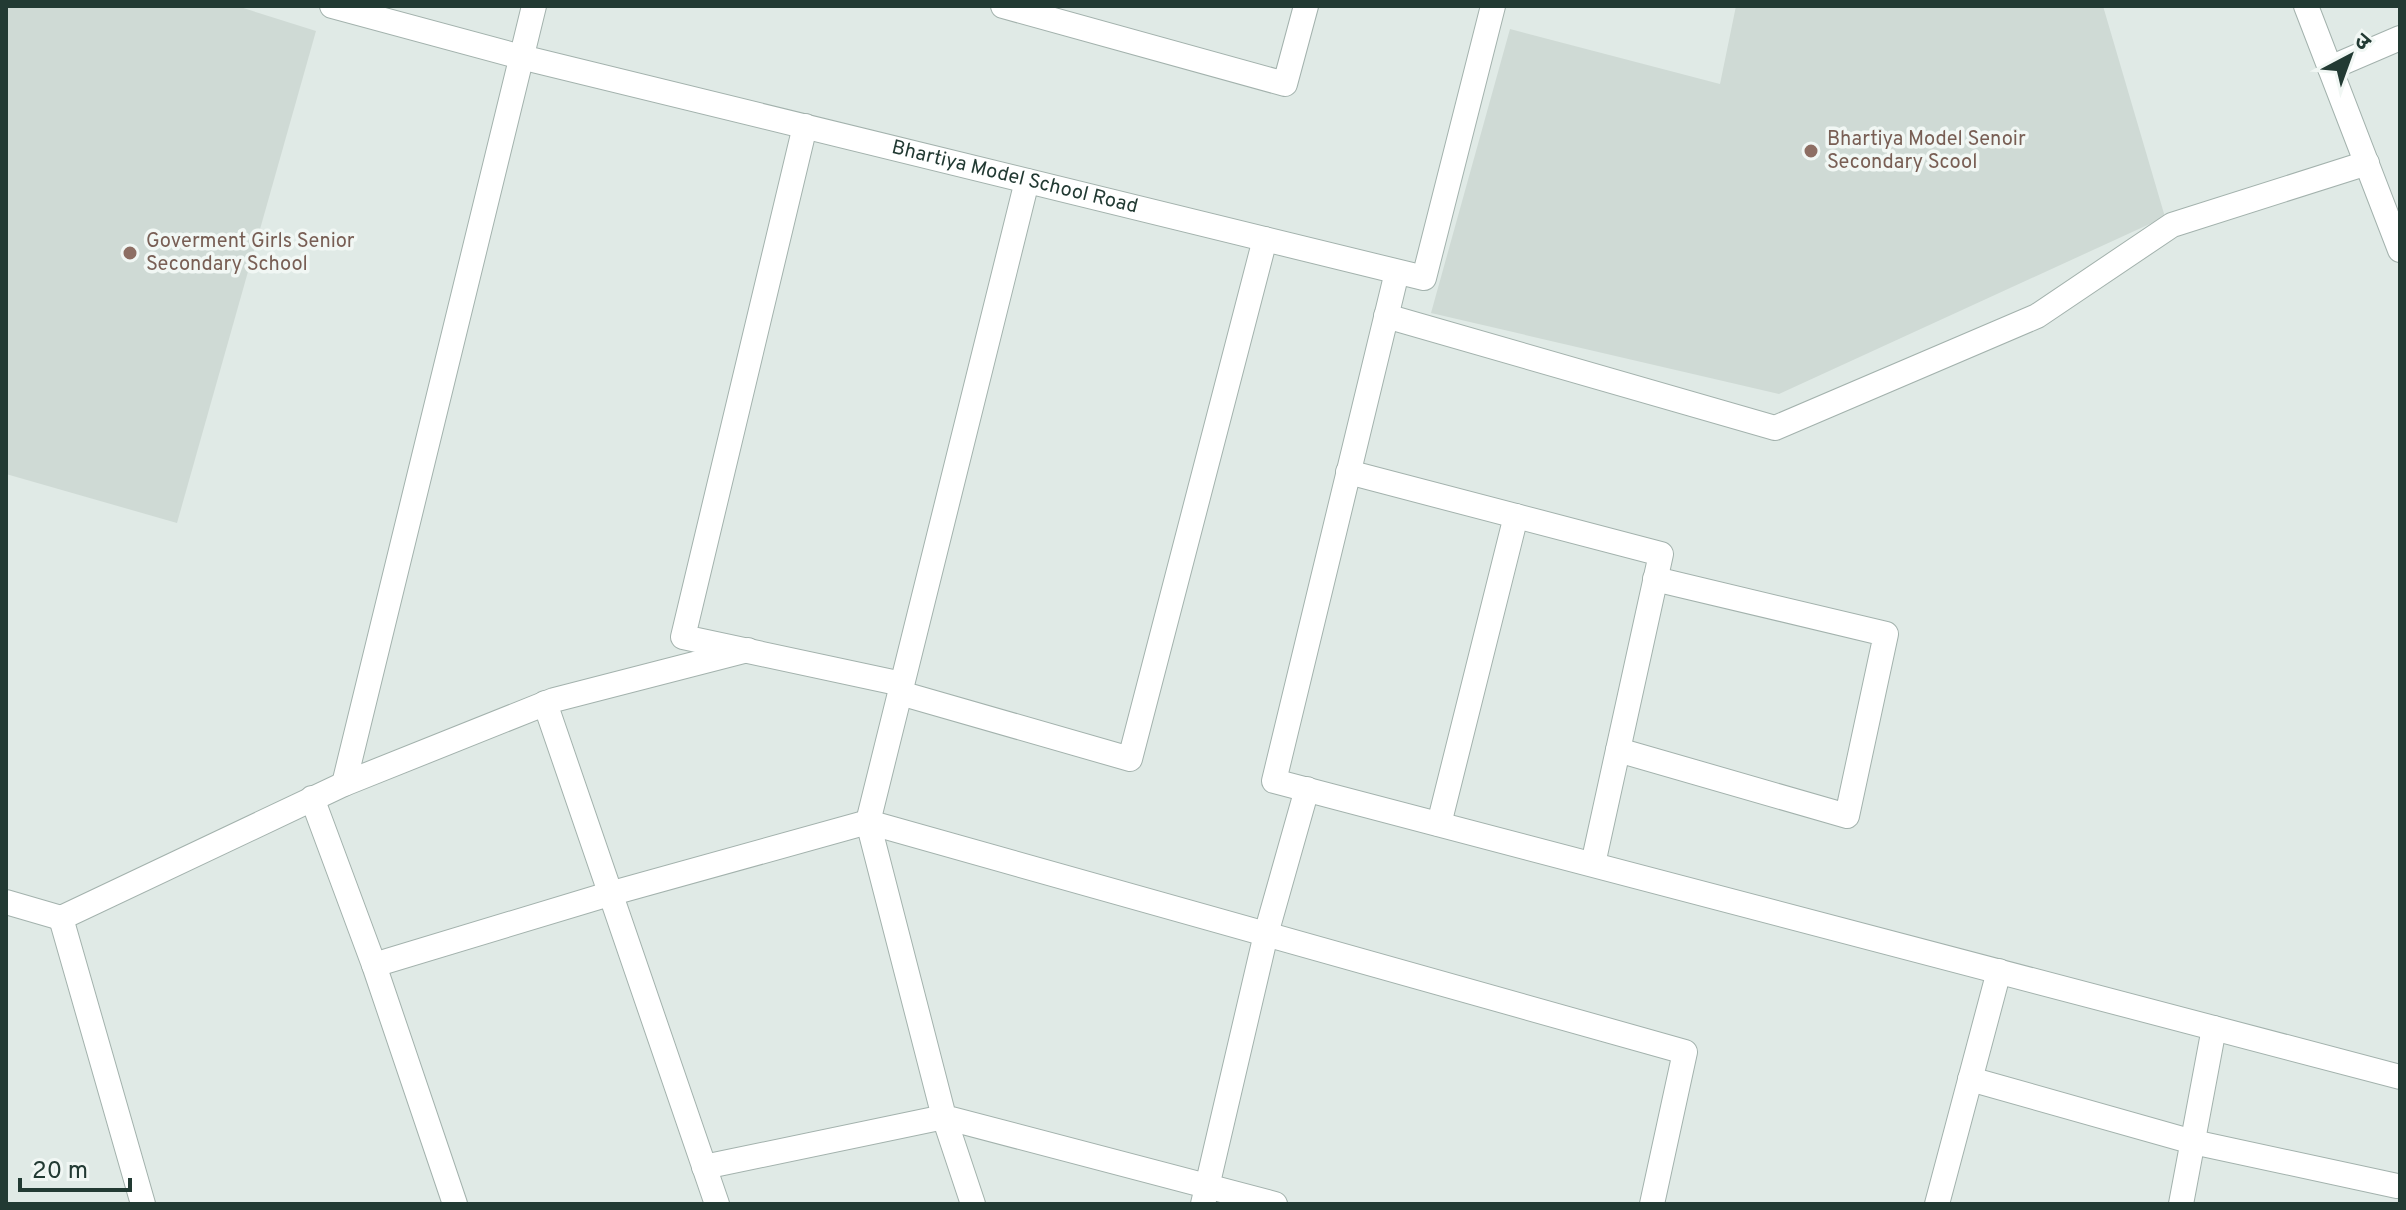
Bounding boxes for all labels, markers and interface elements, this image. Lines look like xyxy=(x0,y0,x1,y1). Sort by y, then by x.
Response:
north arrow xyxy=(2310,16,2390,96)
text: उ xyxy=(2348,28,2376,58)
place label: Bhartiya Model Senoir Secondary Scool xyxy=(1827,127,2026,176)
street label: Bhartiya Model School Road xyxy=(889,135,1141,220)
marker: Bhartiya Model Senoir Secondary Scool xyxy=(1802,142,1820,160)
place label: Goverment Girls Senior Secondary School xyxy=(146,229,355,278)
marker: Goverment Girls Senior Secondary School xyxy=(121,244,139,262)
scale bar xyxy=(20,1142,130,1192)
text: 20 m xyxy=(32,1157,88,1187)

